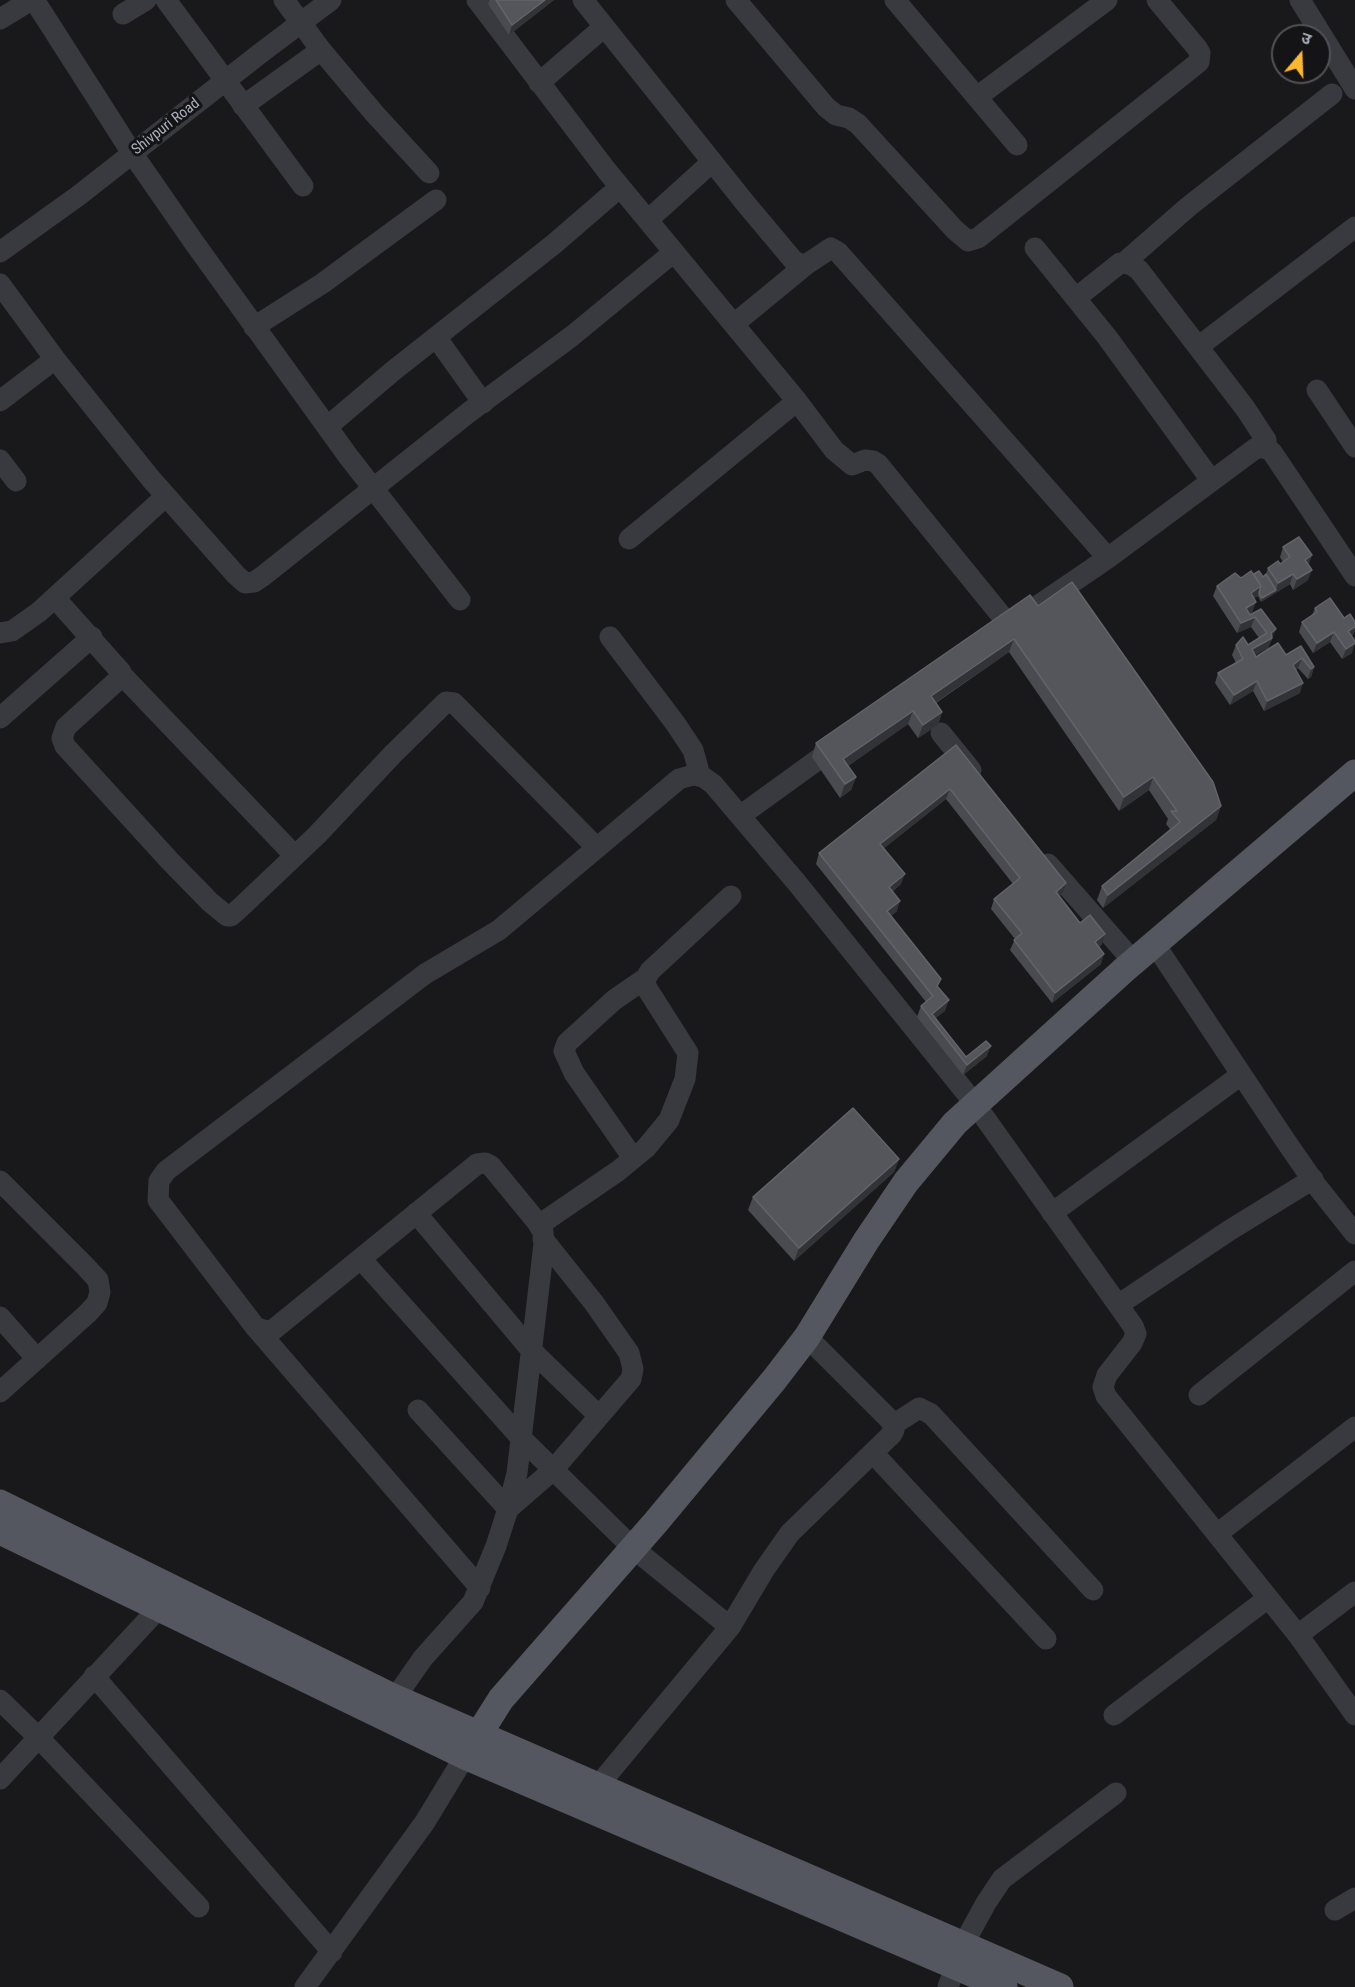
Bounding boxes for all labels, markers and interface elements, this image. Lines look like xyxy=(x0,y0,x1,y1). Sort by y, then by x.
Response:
north arrow xyxy=(1271,24,1331,84)
text: उ xyxy=(1299,28,1314,49)
street label: Shivpuri Road xyxy=(129,95,203,159)

